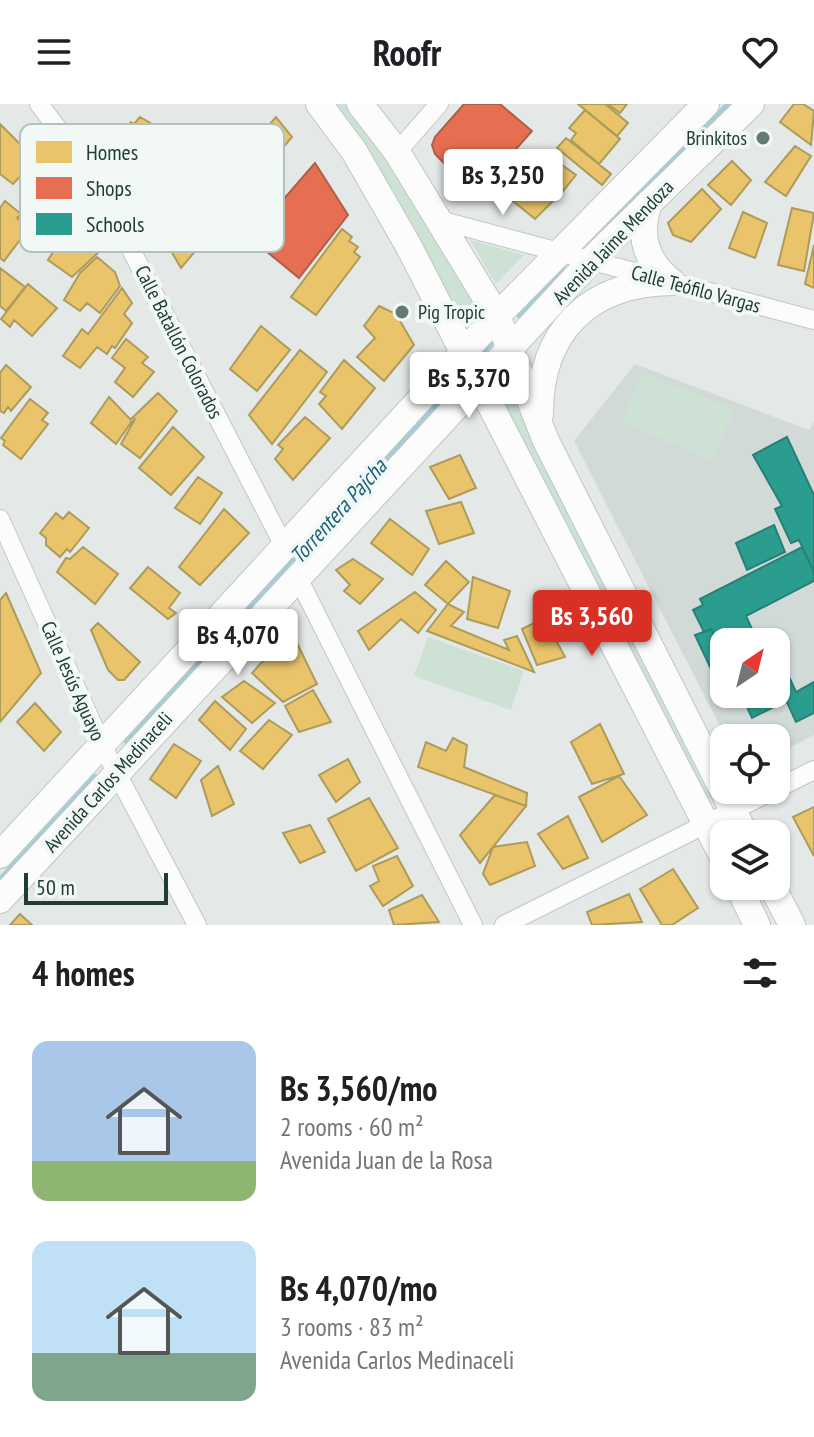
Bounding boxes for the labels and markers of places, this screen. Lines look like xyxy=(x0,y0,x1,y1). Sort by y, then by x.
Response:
place label: Brinkitos xyxy=(686,125,747,151)
marker: Brinkitos xyxy=(754,129,772,147)
pin: Bs 3,250 xyxy=(420,149,586,217)
place label: Pig Tropic xyxy=(418,299,485,325)
marker: Pig Tropic xyxy=(393,303,411,321)
pin: Bs 5,370 xyxy=(386,352,552,420)
pin: Bs 3,560 xyxy=(509,590,675,658)
pin: Bs 4,070 xyxy=(155,609,321,677)

